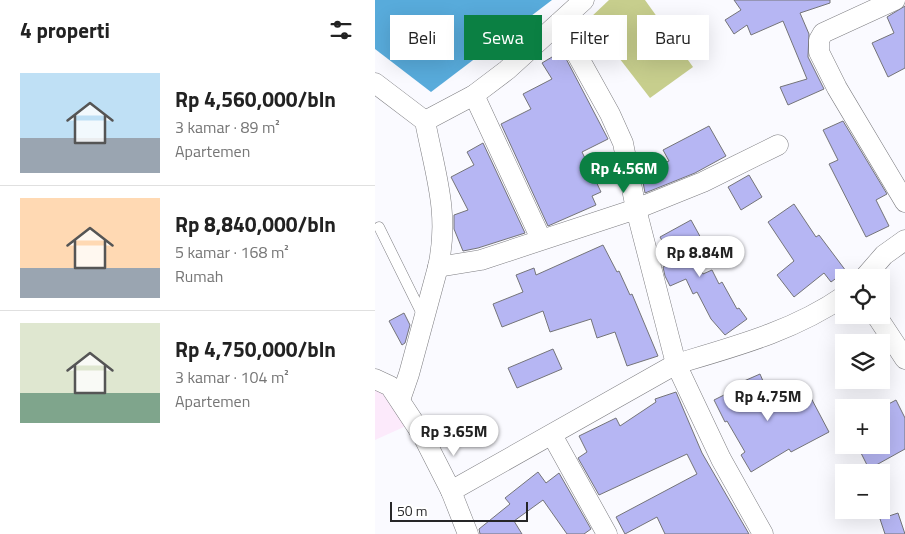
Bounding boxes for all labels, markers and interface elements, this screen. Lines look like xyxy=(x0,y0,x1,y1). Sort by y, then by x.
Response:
text: 4 properti xyxy=(20,14,110,46)
chip: Beli xyxy=(390,15,454,60)
chip: Sewa xyxy=(464,15,542,60)
chip: Filter xyxy=(552,15,627,60)
chip: Baru xyxy=(637,15,709,60)
icon: filters xyxy=(327,16,355,44)
text: Rp 4,560,000/bln xyxy=(175,83,336,115)
icon: home xyxy=(60,93,120,153)
text: 3 kamar · 89 m² xyxy=(175,115,280,139)
text: Apartemen xyxy=(175,139,250,163)
pin: Rp 4.56M xyxy=(572,152,676,194)
text: Rp 4.56M xyxy=(591,156,657,180)
text: Rp 8,840,000/bln xyxy=(175,208,336,240)
icon: home xyxy=(60,218,120,278)
pin: Rp 8.84M xyxy=(648,236,752,278)
text: 5 kamar · 168 m² xyxy=(175,240,289,264)
text: Rp 8.84M xyxy=(667,240,733,264)
text: Rumah xyxy=(175,264,223,288)
map controls xyxy=(835,269,890,519)
button: locate xyxy=(835,269,890,324)
text: Rp 4,750,000/bln xyxy=(175,333,336,365)
button: layers xyxy=(835,334,890,389)
icon: home xyxy=(60,343,120,403)
text: 3 kamar · 104 m² xyxy=(175,365,289,389)
pin: Rp 4.75M xyxy=(716,380,820,422)
text: Rp 4.75M xyxy=(735,384,801,408)
text: Apartemen xyxy=(175,389,250,413)
button: + xyxy=(835,399,890,454)
pin: Rp 3.65M xyxy=(402,414,506,457)
text: Rp 3.65M xyxy=(421,419,487,443)
button: − xyxy=(835,464,890,519)
scale bar xyxy=(390,499,527,522)
text: 50 m xyxy=(397,500,427,521)

